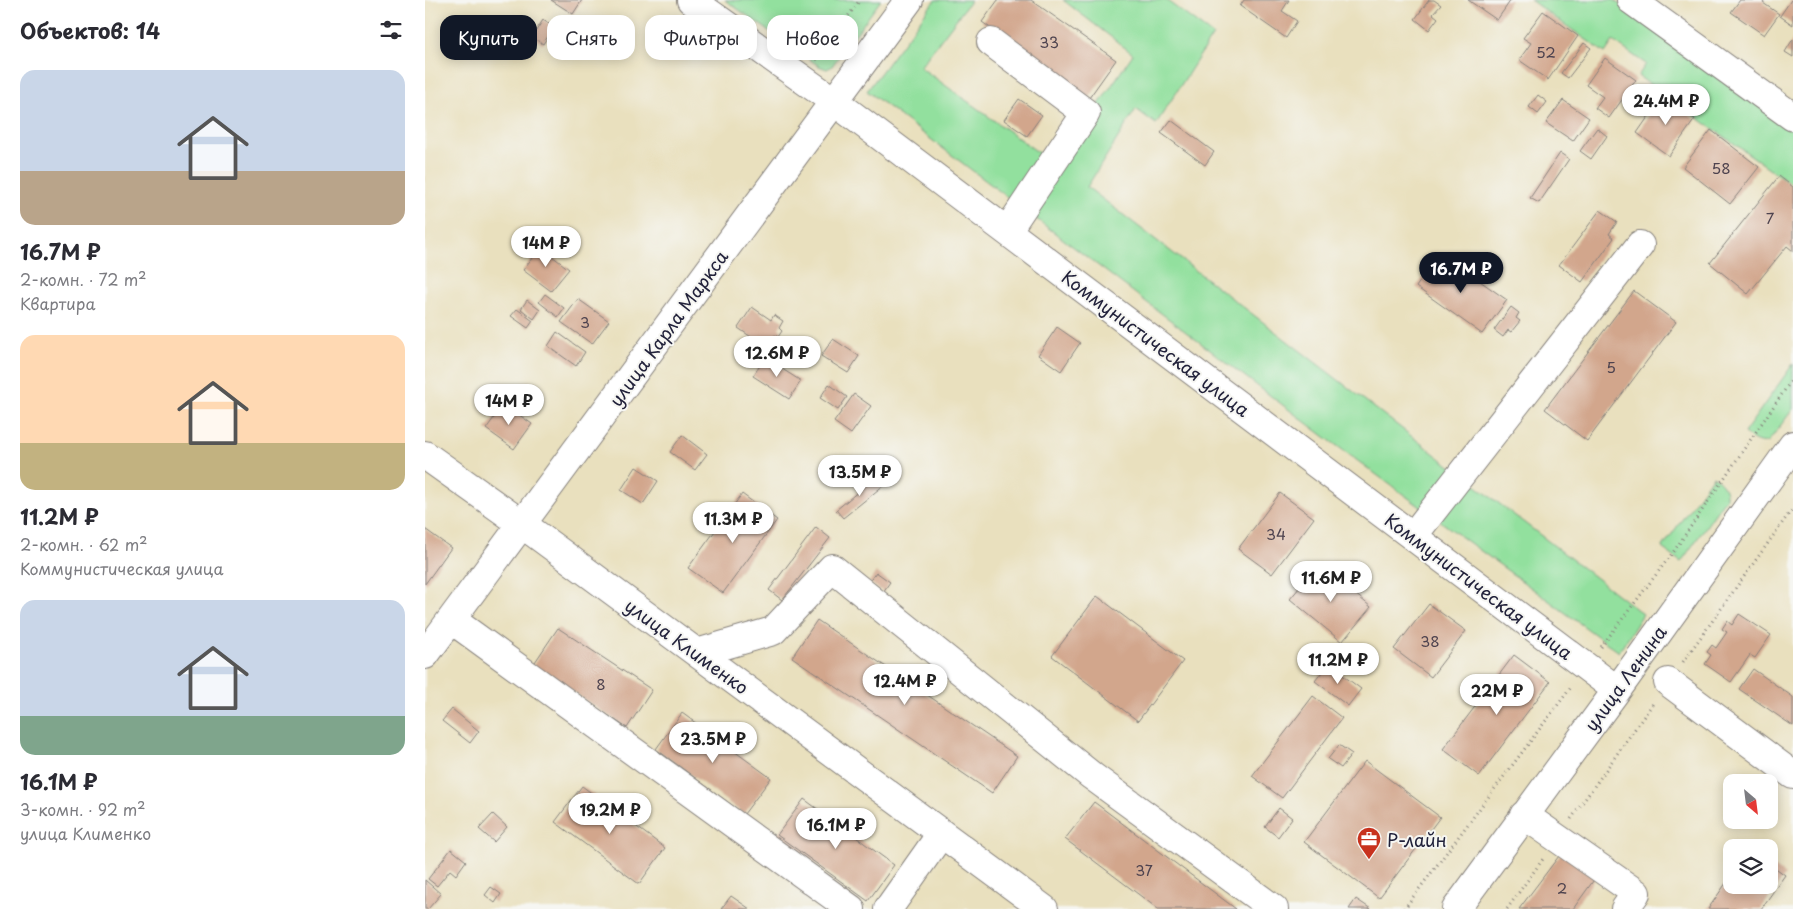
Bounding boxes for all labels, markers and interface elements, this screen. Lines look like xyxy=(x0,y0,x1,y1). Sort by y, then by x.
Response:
text: Объектов: 14 xyxy=(20,14,160,46)
chip: Купить xyxy=(440,15,537,60)
chip: Снять xyxy=(547,15,635,60)
chip: Фильтры xyxy=(645,15,757,60)
chip: Новое xyxy=(767,15,858,60)
icon: filters xyxy=(377,16,405,44)
house number: 33 xyxy=(1039,30,1059,53)
house number: 52 xyxy=(1536,40,1556,63)
pin: 24.4M ₽ xyxy=(1620,84,1712,126)
text: 24.4M ₽ xyxy=(1633,88,1699,112)
icon: home xyxy=(168,103,258,193)
house number: 58 xyxy=(1711,156,1731,179)
house number: 7 xyxy=(1766,206,1775,229)
pin: 14M ₽ xyxy=(511,226,581,268)
text: 14M ₽ xyxy=(522,230,570,254)
text: 16.7M ₽ xyxy=(20,235,101,267)
street label: улица Карла Маркса xyxy=(602,244,735,412)
pin: 16.7M ₽ xyxy=(1415,252,1507,294)
text: 16.7M ₽ xyxy=(1430,256,1492,280)
street label: Коммунистическая улица xyxy=(1056,263,1256,423)
text: 2-комн. · 72 m² xyxy=(20,267,147,291)
text: Квартира xyxy=(20,291,95,315)
house number: 3 xyxy=(580,310,590,333)
pin: 12.6M ₽ xyxy=(731,336,823,378)
text: 12.6M ₽ xyxy=(745,340,809,364)
house number: 5 xyxy=(1606,355,1616,378)
icon: home xyxy=(168,368,258,458)
pin: 14M ₽ xyxy=(474,384,544,426)
text: 14M ₽ xyxy=(485,388,533,412)
pin: 13.5M ₽ xyxy=(814,454,906,497)
text: 13.5M ₽ xyxy=(829,459,891,483)
text: 11.2M ₽ xyxy=(20,500,99,532)
pin: 11.3M ₽ xyxy=(687,502,779,544)
text: 11.3M ₽ xyxy=(704,506,762,530)
street label: Коммунистическая улица xyxy=(1379,506,1579,666)
house number: 34 xyxy=(1266,522,1286,545)
text: 2-комн. · 62 m² xyxy=(20,532,147,556)
text: Коммунистическая улица xyxy=(20,556,224,580)
pin: 11.6M ₽ xyxy=(1285,560,1377,603)
text: 11.6M ₽ xyxy=(1301,565,1361,589)
street label: улица Клименко xyxy=(619,592,755,700)
street label: улица Ленина xyxy=(1577,619,1673,736)
house number: 38 xyxy=(1420,629,1440,652)
icon: home xyxy=(168,633,258,723)
pin: 11.2M ₽ xyxy=(1292,642,1384,685)
text: 11.2M ₽ xyxy=(1308,647,1368,671)
pin: 12.4M ₽ xyxy=(859,664,951,706)
text: 12.4M ₽ xyxy=(874,668,936,692)
house number: 8 xyxy=(596,672,606,695)
pin: 22M ₽ xyxy=(1462,674,1532,716)
text: 22M ₽ xyxy=(1471,678,1523,702)
pin: 23.5M ₽ xyxy=(667,722,759,764)
text: 23.5M ₽ xyxy=(680,726,746,750)
text: 16.1M ₽ xyxy=(20,765,98,797)
north arrow xyxy=(1723,774,1777,829)
map controls xyxy=(1723,774,1778,894)
pin: 19.2M ₽ xyxy=(564,792,656,835)
text: 3-комн. · 92 m² xyxy=(20,797,145,821)
text: 19.2M ₽ xyxy=(579,797,641,821)
pin: 16.1M ₽ xyxy=(790,808,882,850)
text: 16.1M ₽ xyxy=(806,812,866,836)
text: улица Клименко xyxy=(20,821,151,845)
office icon: Р-лайн xyxy=(1356,826,1382,860)
place label: Р-лайн xyxy=(1387,826,1447,853)
button: layers xyxy=(1723,839,1778,894)
house number: 37 xyxy=(1135,858,1153,881)
house number: 2 xyxy=(1557,876,1567,899)

